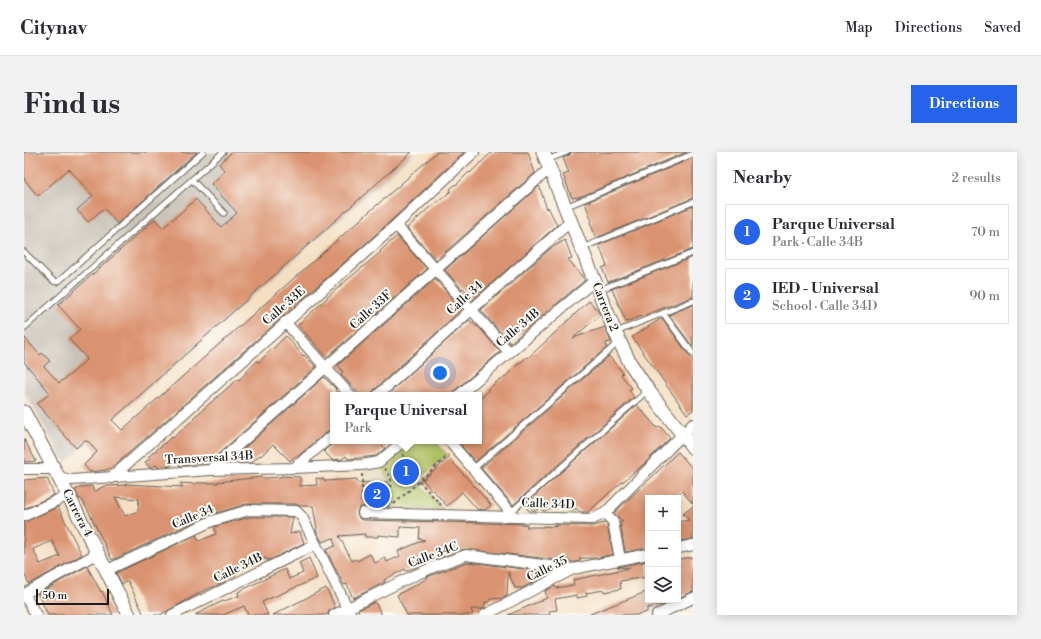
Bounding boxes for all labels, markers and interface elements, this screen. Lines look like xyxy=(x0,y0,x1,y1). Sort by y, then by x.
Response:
text: Citynav xyxy=(20,16,87,40)
text: Map xyxy=(845,19,873,37)
text: Directions xyxy=(895,19,962,37)
text: Saved xyxy=(984,19,1021,37)
button: Directions xyxy=(911,85,1017,123)
text: Find us xyxy=(24,87,120,122)
text: Nearby xyxy=(733,167,792,189)
text: 2 results xyxy=(952,170,1001,186)
text: Parque Universal xyxy=(772,215,895,234)
text: 1 xyxy=(744,224,750,240)
text: 70 m xyxy=(971,224,1000,240)
text: Park · Calle 34B xyxy=(772,234,863,250)
street label: Calle 34 xyxy=(444,278,486,318)
text: IED - Universal xyxy=(772,279,879,298)
street label: Carrera 2 xyxy=(588,280,622,334)
street label: Calle 33E xyxy=(260,283,308,329)
street label: Calle 33F xyxy=(347,287,395,333)
text: 2 xyxy=(743,288,751,304)
text: 90 m xyxy=(969,288,1000,304)
text: School · Calle 34D xyxy=(772,298,877,314)
street label: Calle 34B xyxy=(493,305,543,351)
your location xyxy=(430,363,450,383)
popup xyxy=(330,392,482,444)
text: Parque Universal xyxy=(345,401,467,420)
text: Park xyxy=(345,420,372,436)
street label: Transversal 34B xyxy=(164,448,254,468)
pin: 1 xyxy=(393,457,419,487)
pin: 2 xyxy=(364,480,390,510)
street label: Carrera 4 xyxy=(59,487,95,539)
map controls xyxy=(645,495,681,603)
button: + xyxy=(645,495,681,531)
street label: Calle 34D xyxy=(521,496,575,512)
street label: Calle 34 xyxy=(170,502,216,532)
button: − xyxy=(645,531,681,567)
street label: Calle 34C xyxy=(406,539,460,571)
street label: Calle 34B xyxy=(211,550,265,586)
street label: Calle 35 xyxy=(524,553,570,585)
button: layers xyxy=(645,567,681,603)
scale bar xyxy=(36,587,109,606)
text: 50 m xyxy=(42,589,67,603)

